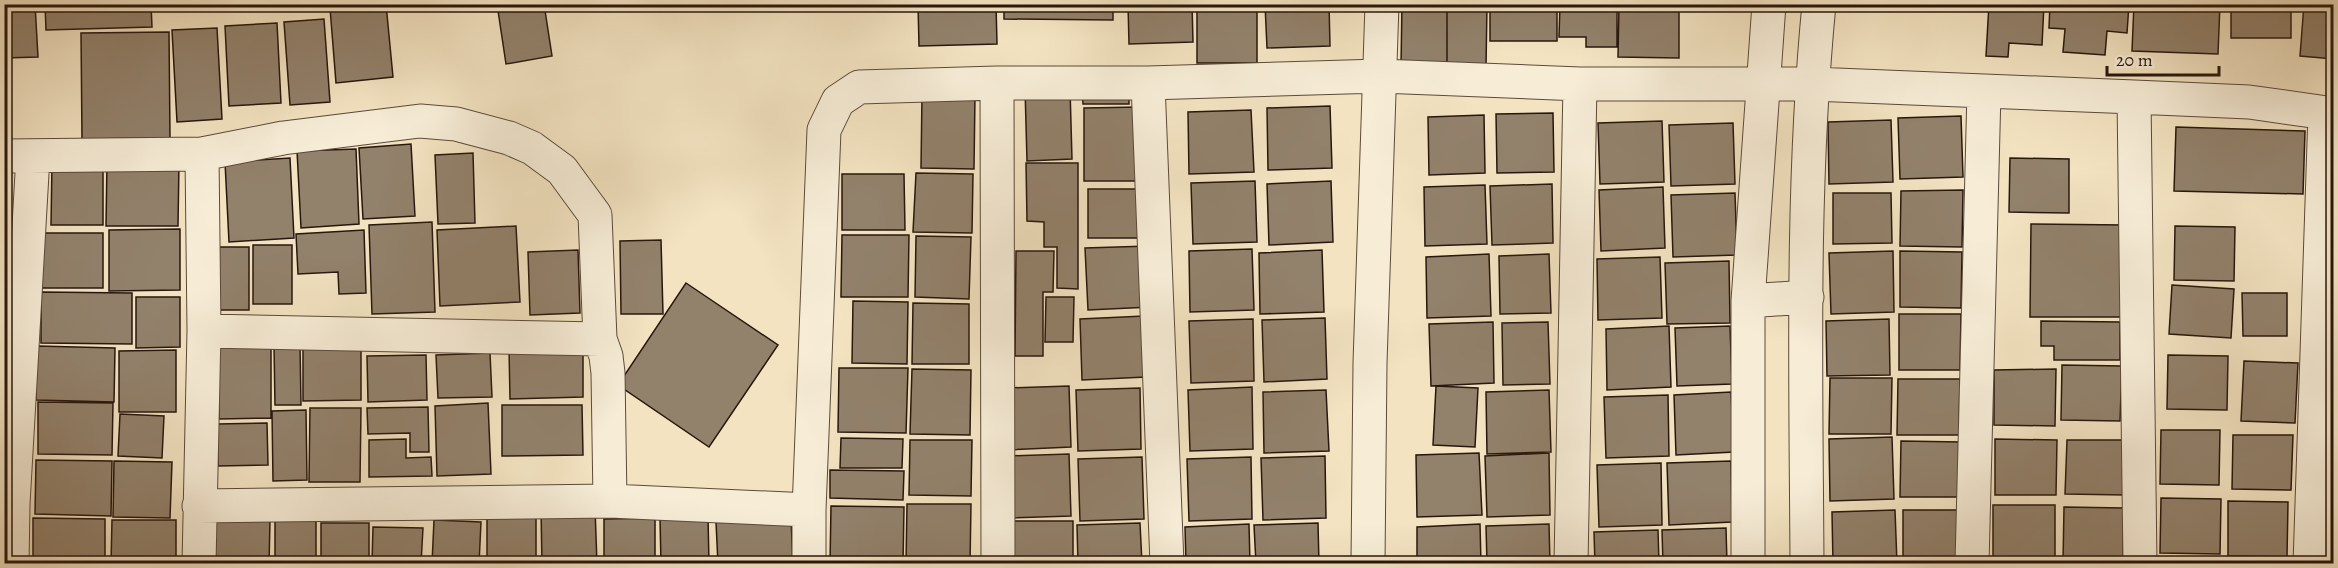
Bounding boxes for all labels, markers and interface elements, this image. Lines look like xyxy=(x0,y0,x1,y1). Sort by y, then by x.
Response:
scale bar xyxy=(2107,39,2220,77)
text: 20 m xyxy=(2116,48,2153,72)

